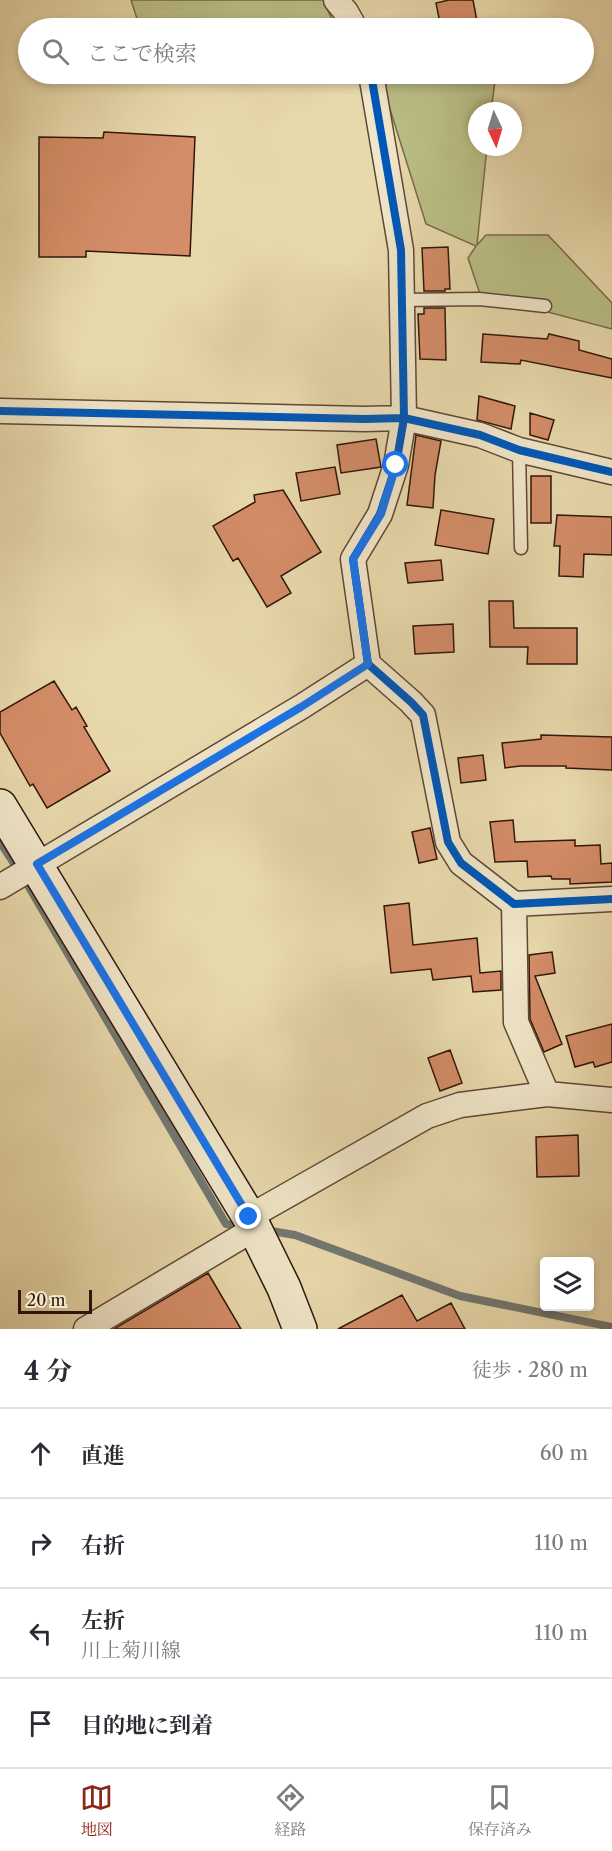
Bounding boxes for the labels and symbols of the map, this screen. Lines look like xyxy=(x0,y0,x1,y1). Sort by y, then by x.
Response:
north arrow xyxy=(468,102,522,156)
route start xyxy=(382,451,408,477)
route end xyxy=(235,1203,261,1229)
scale bar xyxy=(18,1287,92,1314)

